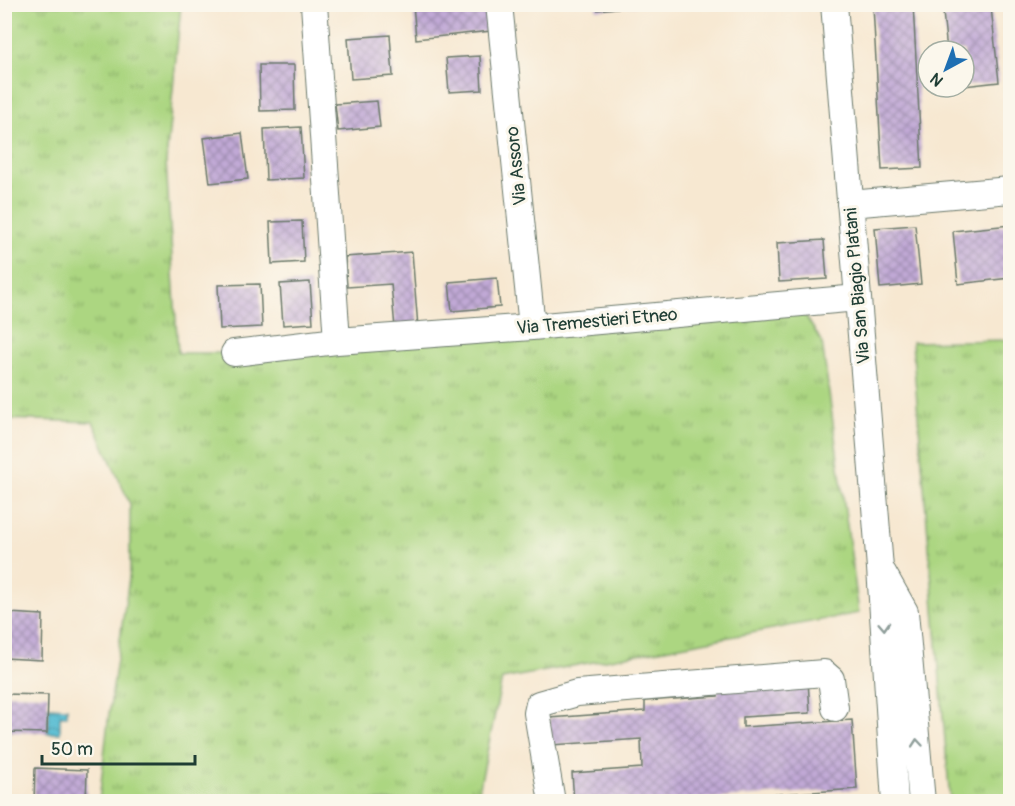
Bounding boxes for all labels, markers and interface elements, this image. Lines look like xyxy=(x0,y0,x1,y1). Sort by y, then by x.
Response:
north arrow xyxy=(916,39,976,99)
text: N xyxy=(926,68,947,91)
street label: Via Assoro xyxy=(501,125,532,207)
street label: Via San Biagio Platani xyxy=(839,207,876,365)
street label: Via Tremestieri Etneo xyxy=(516,303,679,340)
one-way arrow xyxy=(877,622,890,631)
scale bar xyxy=(42,728,195,766)
text: 50 m xyxy=(51,738,93,761)
one-way arrow xyxy=(911,739,924,748)

